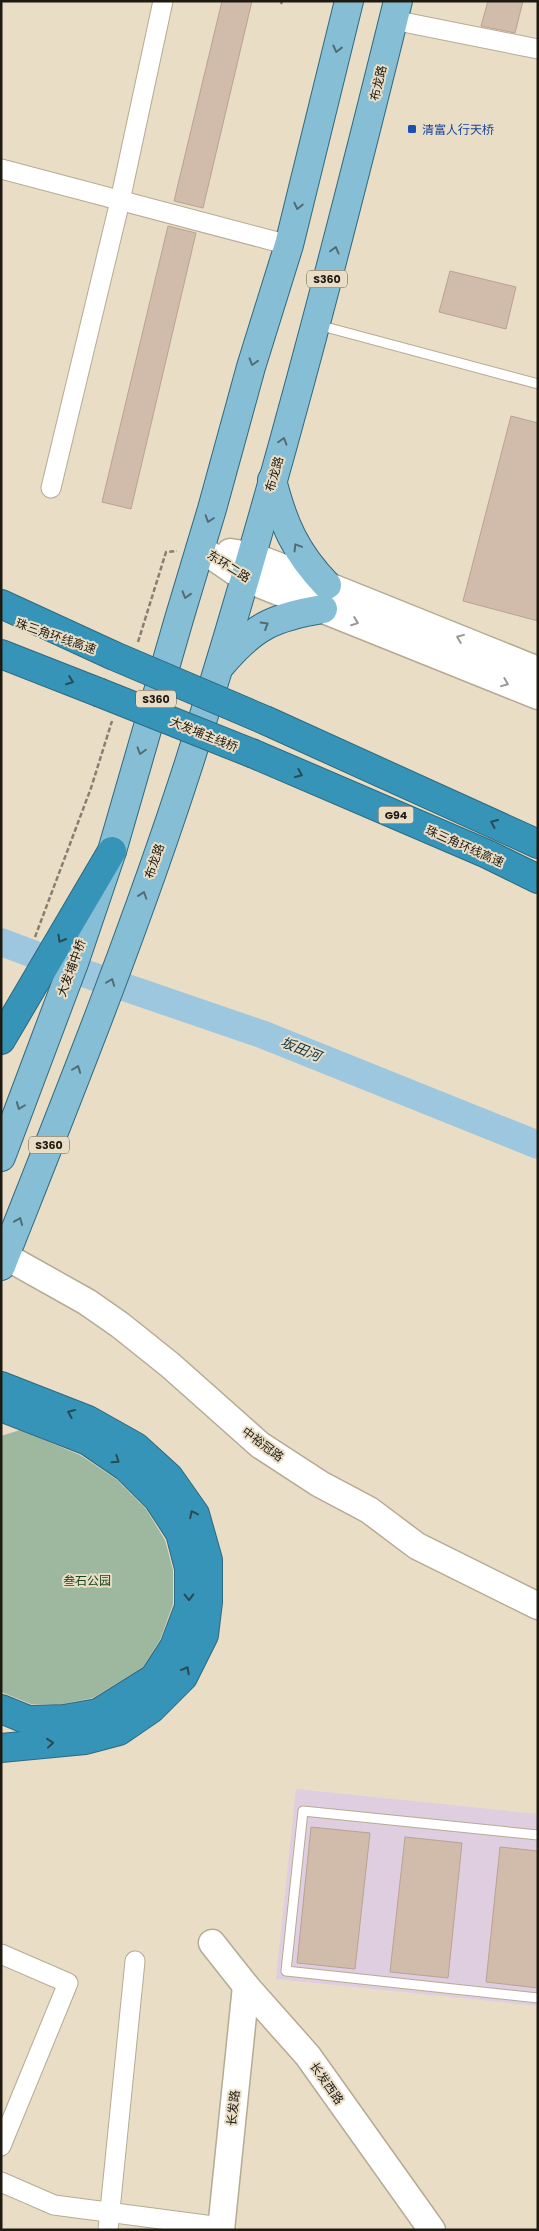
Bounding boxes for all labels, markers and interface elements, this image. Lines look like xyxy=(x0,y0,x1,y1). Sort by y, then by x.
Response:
one-way arrow xyxy=(332,44,343,53)
street label: 布龙路 xyxy=(366,64,390,102)
place label: 清富人行天桥 xyxy=(422,121,494,138)
marker: 清富人行天桥 xyxy=(406,123,418,135)
one-way arrow xyxy=(293,202,304,211)
one-way arrow xyxy=(329,247,339,255)
road number: S360 xyxy=(307,270,347,288)
one-way arrow xyxy=(248,358,258,366)
one-way arrow xyxy=(278,437,288,446)
street label: 布龙路 xyxy=(261,454,287,494)
one-way arrow xyxy=(205,514,215,523)
one-way arrow xyxy=(293,544,303,553)
street label: 东环二路 xyxy=(204,546,254,586)
one-way arrow xyxy=(181,590,191,598)
street label: 珠三角环线高速 xyxy=(14,614,98,658)
one-way arrow xyxy=(350,616,358,626)
one-way arrow xyxy=(259,622,268,632)
one-way arrow xyxy=(456,634,465,645)
one-way arrow xyxy=(65,675,74,685)
one-way arrow xyxy=(500,677,509,687)
road number: S360 xyxy=(136,691,176,708)
street label: 大发埔主线桥 xyxy=(167,713,241,755)
one-way arrow xyxy=(136,746,147,755)
one-way arrow xyxy=(294,767,303,778)
road number: G94 xyxy=(378,806,414,824)
one-way arrow xyxy=(490,818,499,829)
street label: 珠三角环线高速 xyxy=(423,821,507,871)
street label: 布龙路 xyxy=(140,841,168,881)
one-way arrow xyxy=(137,891,147,900)
one-way arrow xyxy=(58,933,68,942)
street label: 大发埔中桥 xyxy=(53,937,89,999)
one-way arrow xyxy=(104,978,115,987)
water label: 坂田河 xyxy=(278,1032,327,1067)
one-way arrow xyxy=(71,1065,82,1074)
one-way arrow xyxy=(15,1102,25,1110)
road number: S360 xyxy=(29,1136,69,1154)
one-way arrow xyxy=(13,1217,23,1226)
one-way arrow xyxy=(67,1409,76,1420)
street label: 中裕冠路 xyxy=(239,1423,287,1465)
one-way arrow xyxy=(111,1454,120,1463)
one-way arrow xyxy=(189,1510,200,1519)
park label: 叁石公园 xyxy=(63,1572,111,1589)
one-way arrow xyxy=(184,1594,194,1601)
one-way arrow xyxy=(180,1666,190,1675)
one-way arrow xyxy=(46,1738,54,1749)
street label: 长发西路 xyxy=(306,2058,348,2108)
street label: 长发路 xyxy=(223,2089,243,2127)

